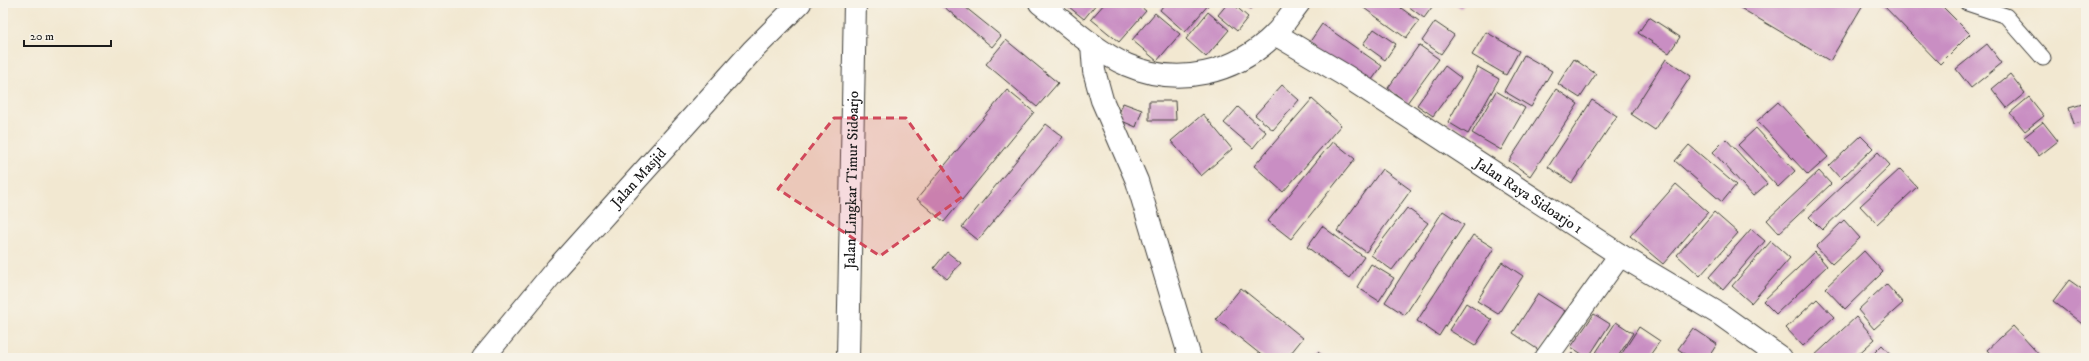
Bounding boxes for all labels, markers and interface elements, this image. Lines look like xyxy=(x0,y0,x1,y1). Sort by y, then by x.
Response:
scale bar xyxy=(24,22,111,48)
text: 20 m xyxy=(30,29,54,44)
street label: Jalan Lingkar Timur Sidoarjo xyxy=(840,91,863,271)
street label: Jalan Masjid xyxy=(605,143,670,213)
street label: Jalan Raya Sidoarjo 1 xyxy=(1470,152,1587,238)

